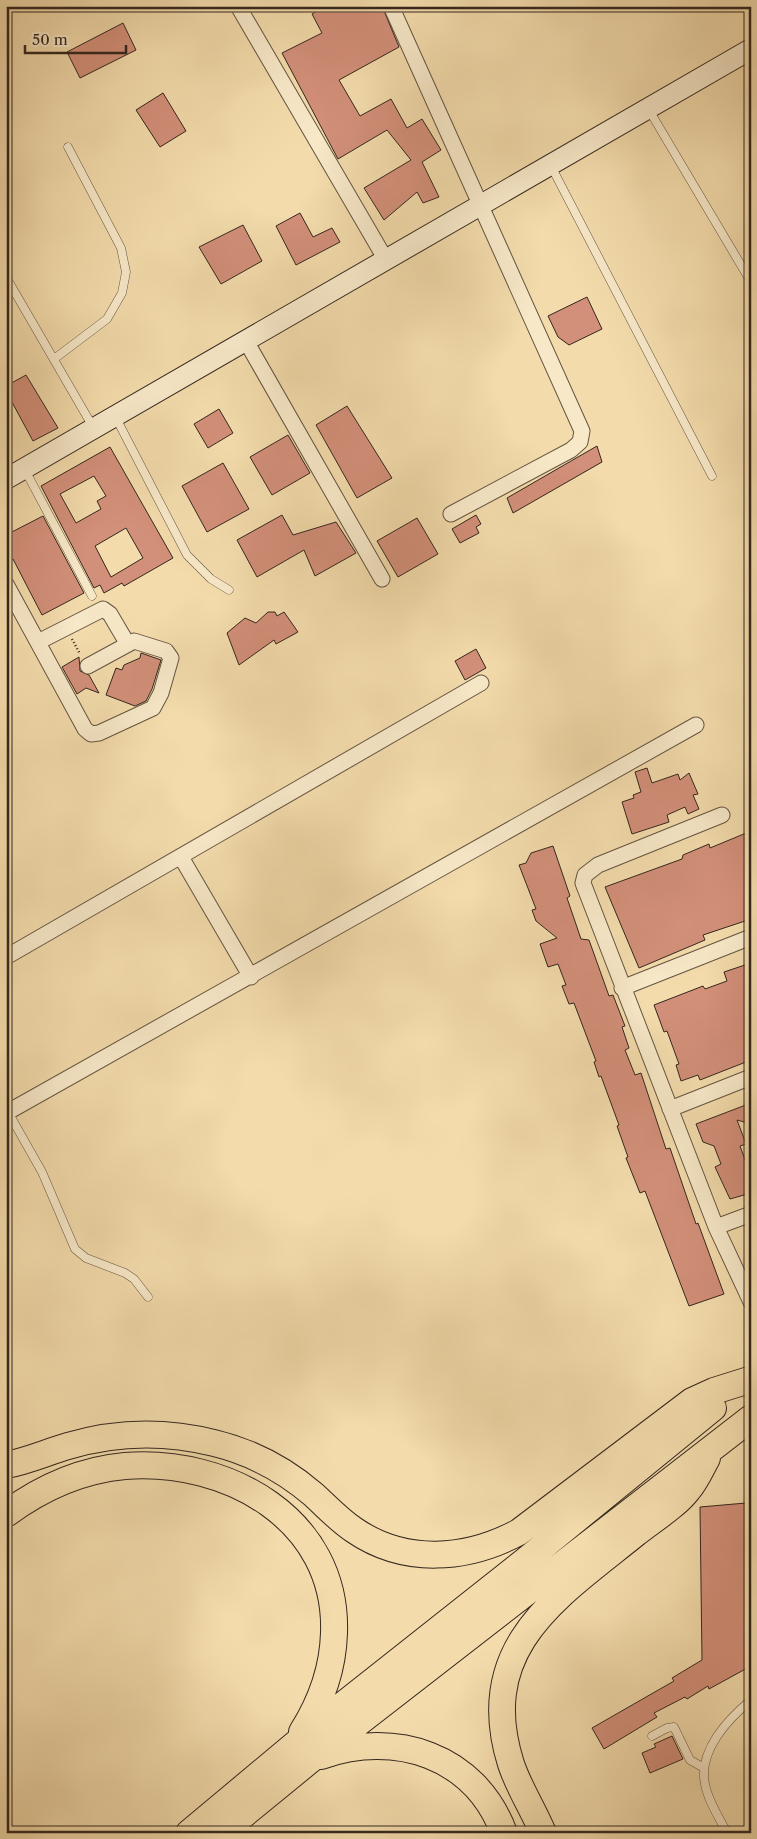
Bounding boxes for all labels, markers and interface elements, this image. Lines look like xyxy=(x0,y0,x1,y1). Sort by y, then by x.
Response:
scale bar xyxy=(25,22,126,54)
text: 50 m xyxy=(32,30,68,49)

